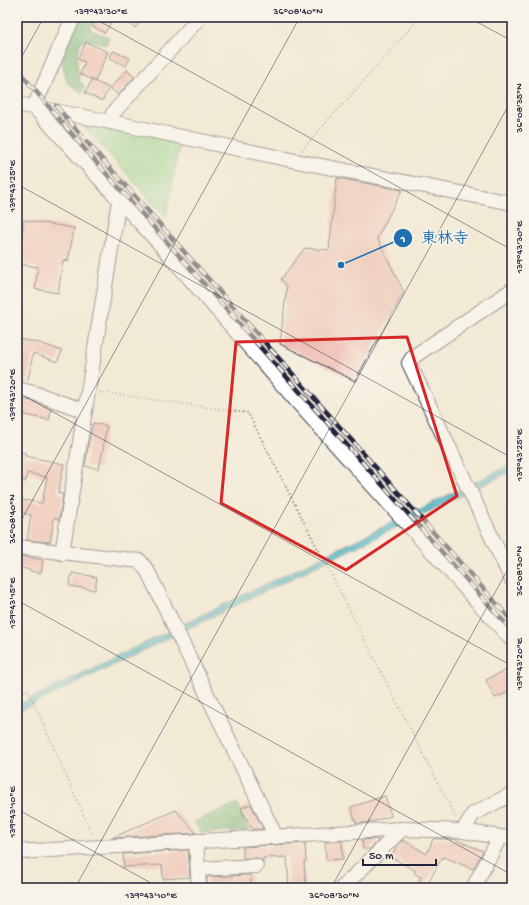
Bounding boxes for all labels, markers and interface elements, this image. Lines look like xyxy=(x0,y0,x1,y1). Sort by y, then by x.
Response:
text: 139°43'30"E xyxy=(74,6,128,18)
text: 36°08'40"N xyxy=(272,6,323,18)
text: 36°08'35"N xyxy=(514,83,526,134)
text: 139°43'25"E xyxy=(7,159,19,213)
text: 139°43'30"E xyxy=(514,220,526,274)
callout: 東林寺 xyxy=(393,224,477,252)
text: 東林寺 xyxy=(421,229,469,250)
text: 1 xyxy=(400,233,406,247)
text: 139°43'20"E xyxy=(7,368,19,422)
text: 139°43'25"E xyxy=(514,428,526,482)
text: 36°08'40"N xyxy=(7,494,19,545)
text: 36°08'30"N xyxy=(514,546,526,597)
text: 139°43'15"E xyxy=(7,577,19,629)
text: 139°43'20"E xyxy=(514,637,526,691)
text: 139°43'10"E xyxy=(7,786,19,839)
scale bar xyxy=(363,841,436,867)
text: 50 m xyxy=(369,850,394,864)
text: 139°43'10"E xyxy=(124,890,177,902)
text: 36°08'30"N xyxy=(308,890,359,902)

